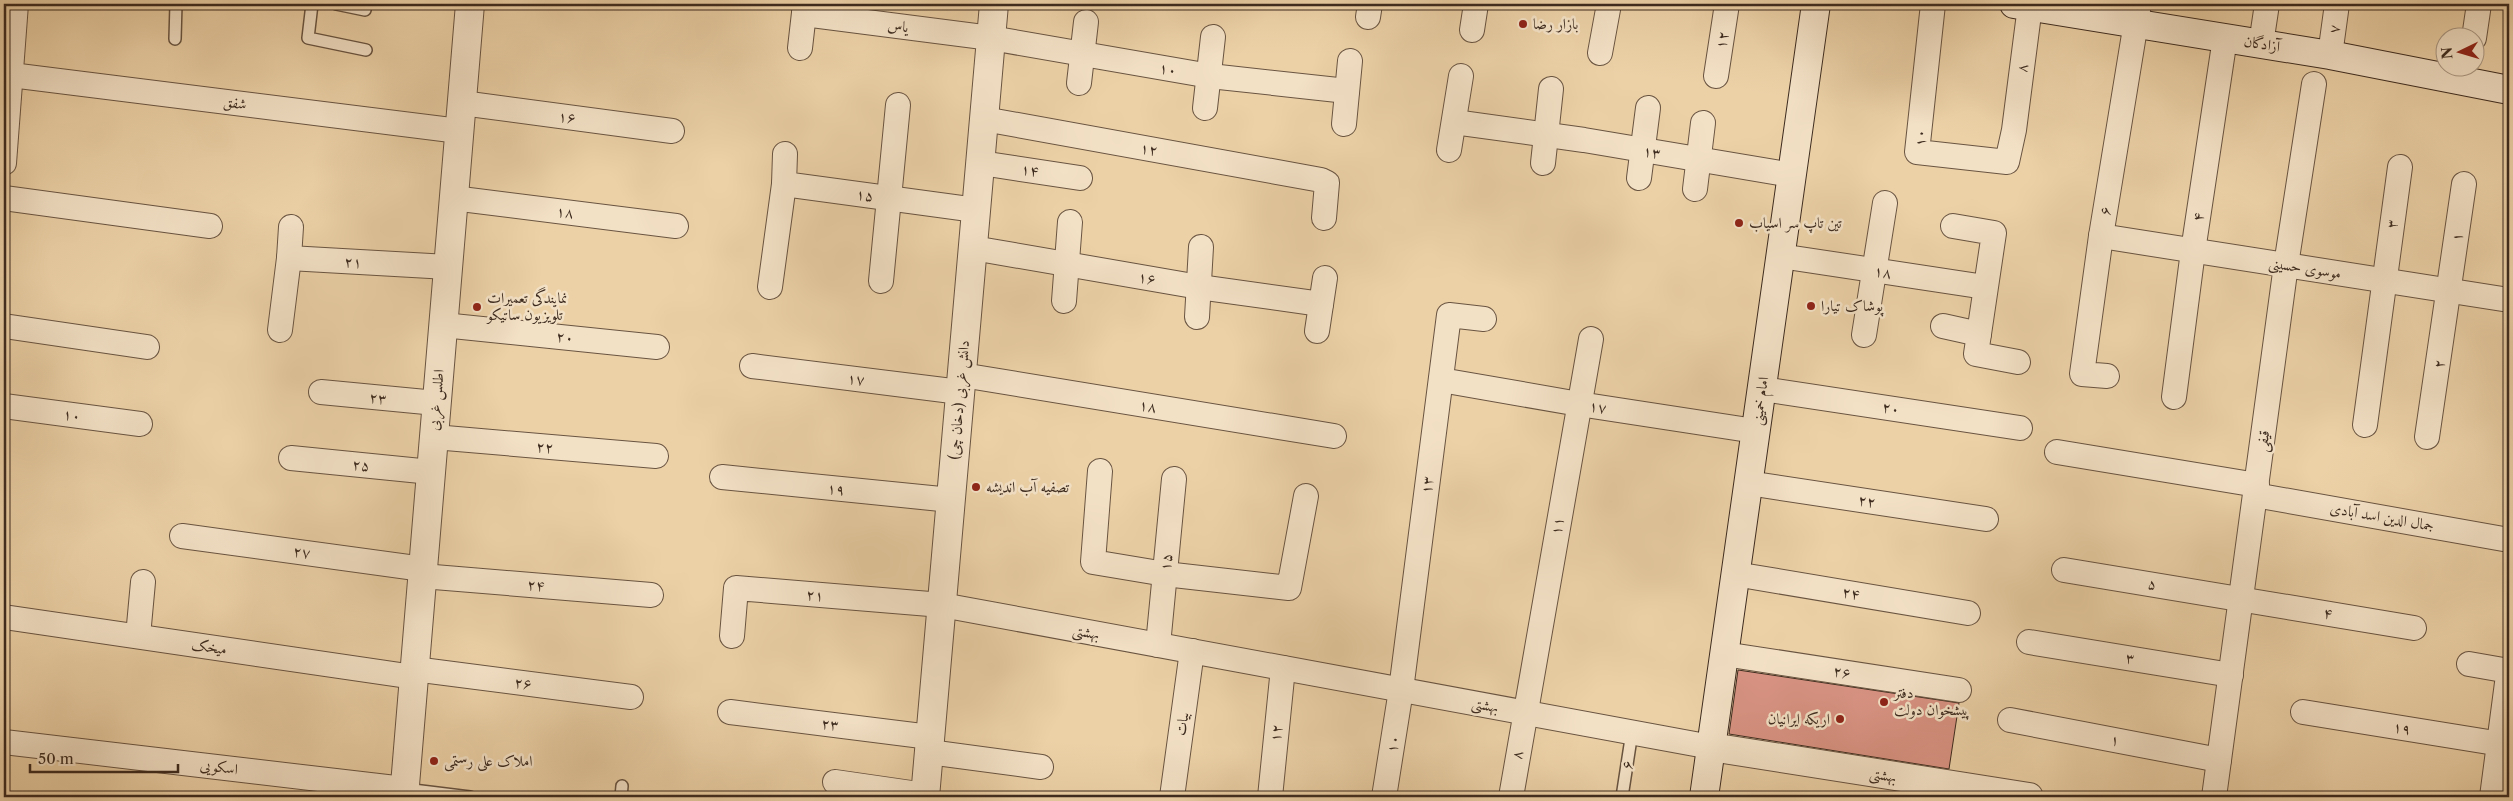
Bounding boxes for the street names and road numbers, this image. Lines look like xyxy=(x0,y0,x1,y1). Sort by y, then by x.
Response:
street label: یاس xyxy=(886,15,911,36)
street label: ۷ xyxy=(2324,23,2343,34)
street label: ۱۲ xyxy=(1711,30,1732,50)
street label: آزادگان xyxy=(2243,31,2283,56)
street label: ۱۰ xyxy=(1158,58,1178,79)
street label: ۸ xyxy=(2012,62,2031,73)
street label: شفق xyxy=(222,92,248,113)
street label: ۱۶ xyxy=(557,106,577,127)
street label: ۱۰ xyxy=(1910,129,1929,147)
street label: ۱۲ xyxy=(1139,138,1159,159)
street label: ۱۳ xyxy=(1642,141,1662,162)
street label: ۱۴ xyxy=(1020,159,1040,180)
street label: ۱۵ xyxy=(855,184,875,205)
street label: ۱۸ xyxy=(555,201,575,222)
street label: ۶ xyxy=(2094,205,2115,217)
street label: ۴ xyxy=(2187,211,2208,223)
street label: ۳ xyxy=(2381,218,2402,230)
street label: ۱ xyxy=(2446,231,2467,243)
street label: ۲۱ xyxy=(344,252,362,271)
street label: موسوی حسینی xyxy=(2267,252,2343,285)
street label: ۱۸ xyxy=(1873,261,1893,282)
street label: ۱۶ xyxy=(1137,267,1157,288)
street label: ۲۰ xyxy=(555,326,575,347)
street label: دانش غربی (دخان چی) xyxy=(944,340,975,461)
street label: ۲ xyxy=(2428,358,2449,370)
street label: ۱۷ xyxy=(846,368,866,389)
street label: اطلس غربی xyxy=(423,369,450,432)
street label: امام خمینی xyxy=(1747,375,1776,427)
street label: ۲۳ xyxy=(368,387,388,408)
street label: ۱۸ xyxy=(1138,395,1158,416)
street label: ۱۷ xyxy=(1588,396,1608,417)
street label: ۲۰ xyxy=(1881,397,1901,418)
street label: ۱۰ xyxy=(62,404,82,425)
street label: قیفی xyxy=(2252,429,2275,453)
street label: ۲۲ xyxy=(535,436,555,457)
street label: ۲۵ xyxy=(351,454,371,475)
street label: ۱۳ xyxy=(1416,475,1437,495)
street label: ۱۹ xyxy=(826,478,846,499)
street label: ۲۲ xyxy=(1857,490,1877,511)
street label: جمال الدین اسد آبادی xyxy=(2329,498,2436,535)
street label: ۱۱ xyxy=(1546,516,1567,536)
street label: ۲۷ xyxy=(292,541,312,562)
street label: ۱۵ xyxy=(1155,552,1176,572)
street label: ۵ xyxy=(2146,573,2158,594)
street label: ۲۴ xyxy=(526,574,546,595)
street label: ۲۴ xyxy=(1841,582,1861,603)
street label: ۲۱ xyxy=(805,584,825,605)
street label: ۴ xyxy=(2322,602,2334,623)
street label: بهشتی xyxy=(1071,620,1101,645)
street label: میخک xyxy=(190,635,228,658)
street label: ۳ xyxy=(2124,647,2136,668)
street label: ۲۶ xyxy=(1832,661,1852,682)
street label: ۲۶ xyxy=(513,672,533,693)
street label: بهشتی xyxy=(1470,693,1500,718)
street label: بیات xyxy=(1170,711,1193,737)
street label: ۲۳ xyxy=(820,713,840,734)
street label: ۱۹ xyxy=(2392,717,2412,738)
street label: ۱۲ xyxy=(1265,723,1286,743)
street label: ۱ xyxy=(2109,729,2121,750)
street label: ۱۰ xyxy=(1382,734,1403,754)
street label: ۸ xyxy=(1506,749,1527,761)
street label: اسکویی xyxy=(199,755,239,779)
street label: ۶ xyxy=(1616,759,1637,771)
street label: بهشتی xyxy=(1868,763,1898,788)

